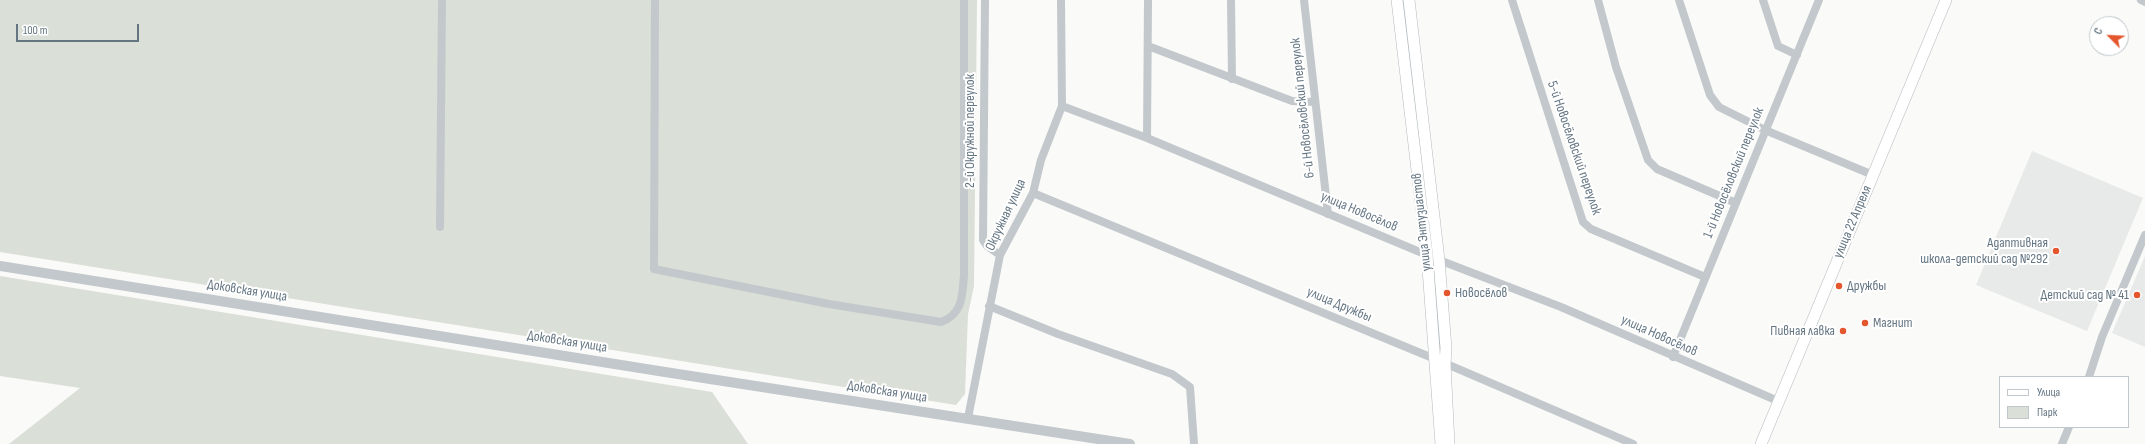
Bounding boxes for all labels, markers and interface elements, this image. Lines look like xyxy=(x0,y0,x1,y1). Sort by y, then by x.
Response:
scale bar xyxy=(18,16,141,42)
north arrow xyxy=(2089,16,2129,56)
text: 100 m xyxy=(23,23,48,38)
text: С xyxy=(2091,26,2106,37)
street label: 6-й Новосёловский переулок xyxy=(1287,37,1319,179)
street label: 2-й Окружной переулок xyxy=(962,74,978,188)
street label: 5-й Новосёловский переулок xyxy=(1543,79,1605,217)
street label: 1-й Новосёловский переулок xyxy=(1700,105,1768,241)
street label: улица Энтузиастов xyxy=(1408,172,1436,272)
street label: Окружная улица xyxy=(982,177,1030,253)
street label: улица 22 Апреля xyxy=(1830,183,1876,261)
street label: улица Новосёлов xyxy=(1318,188,1400,236)
place label: Адаптивная школа-детский сад №292 xyxy=(1920,235,2048,268)
marker: Адаптивная школа-детский сад №292 xyxy=(2051,246,2061,256)
street label: Доковская улица xyxy=(206,276,288,306)
place label: Дружбы xyxy=(1847,278,1886,294)
marker: Дружбы xyxy=(1834,281,1844,291)
street label: улица Дружбы xyxy=(1304,284,1374,326)
place label: Новосёлов xyxy=(1455,285,1507,301)
place label: Детский сад № 41 xyxy=(2040,287,2129,303)
marker: Новосёлов xyxy=(1442,288,1452,298)
marker: Детский сад № 41 xyxy=(2132,290,2142,300)
street label: улица Новосёлов xyxy=(1618,312,1700,360)
place label: Магнит xyxy=(1873,315,1913,331)
marker: Магнит xyxy=(1860,318,1870,328)
place label: Пивная лавка xyxy=(1770,323,1835,339)
marker: Пивная лавка xyxy=(1838,326,1848,336)
street label: Доковская улица xyxy=(526,327,608,357)
legend xyxy=(1999,376,2129,428)
street label: Доковская улица xyxy=(846,377,928,407)
text: Улица xyxy=(2037,385,2060,400)
text: Парк xyxy=(2037,405,2057,420)

